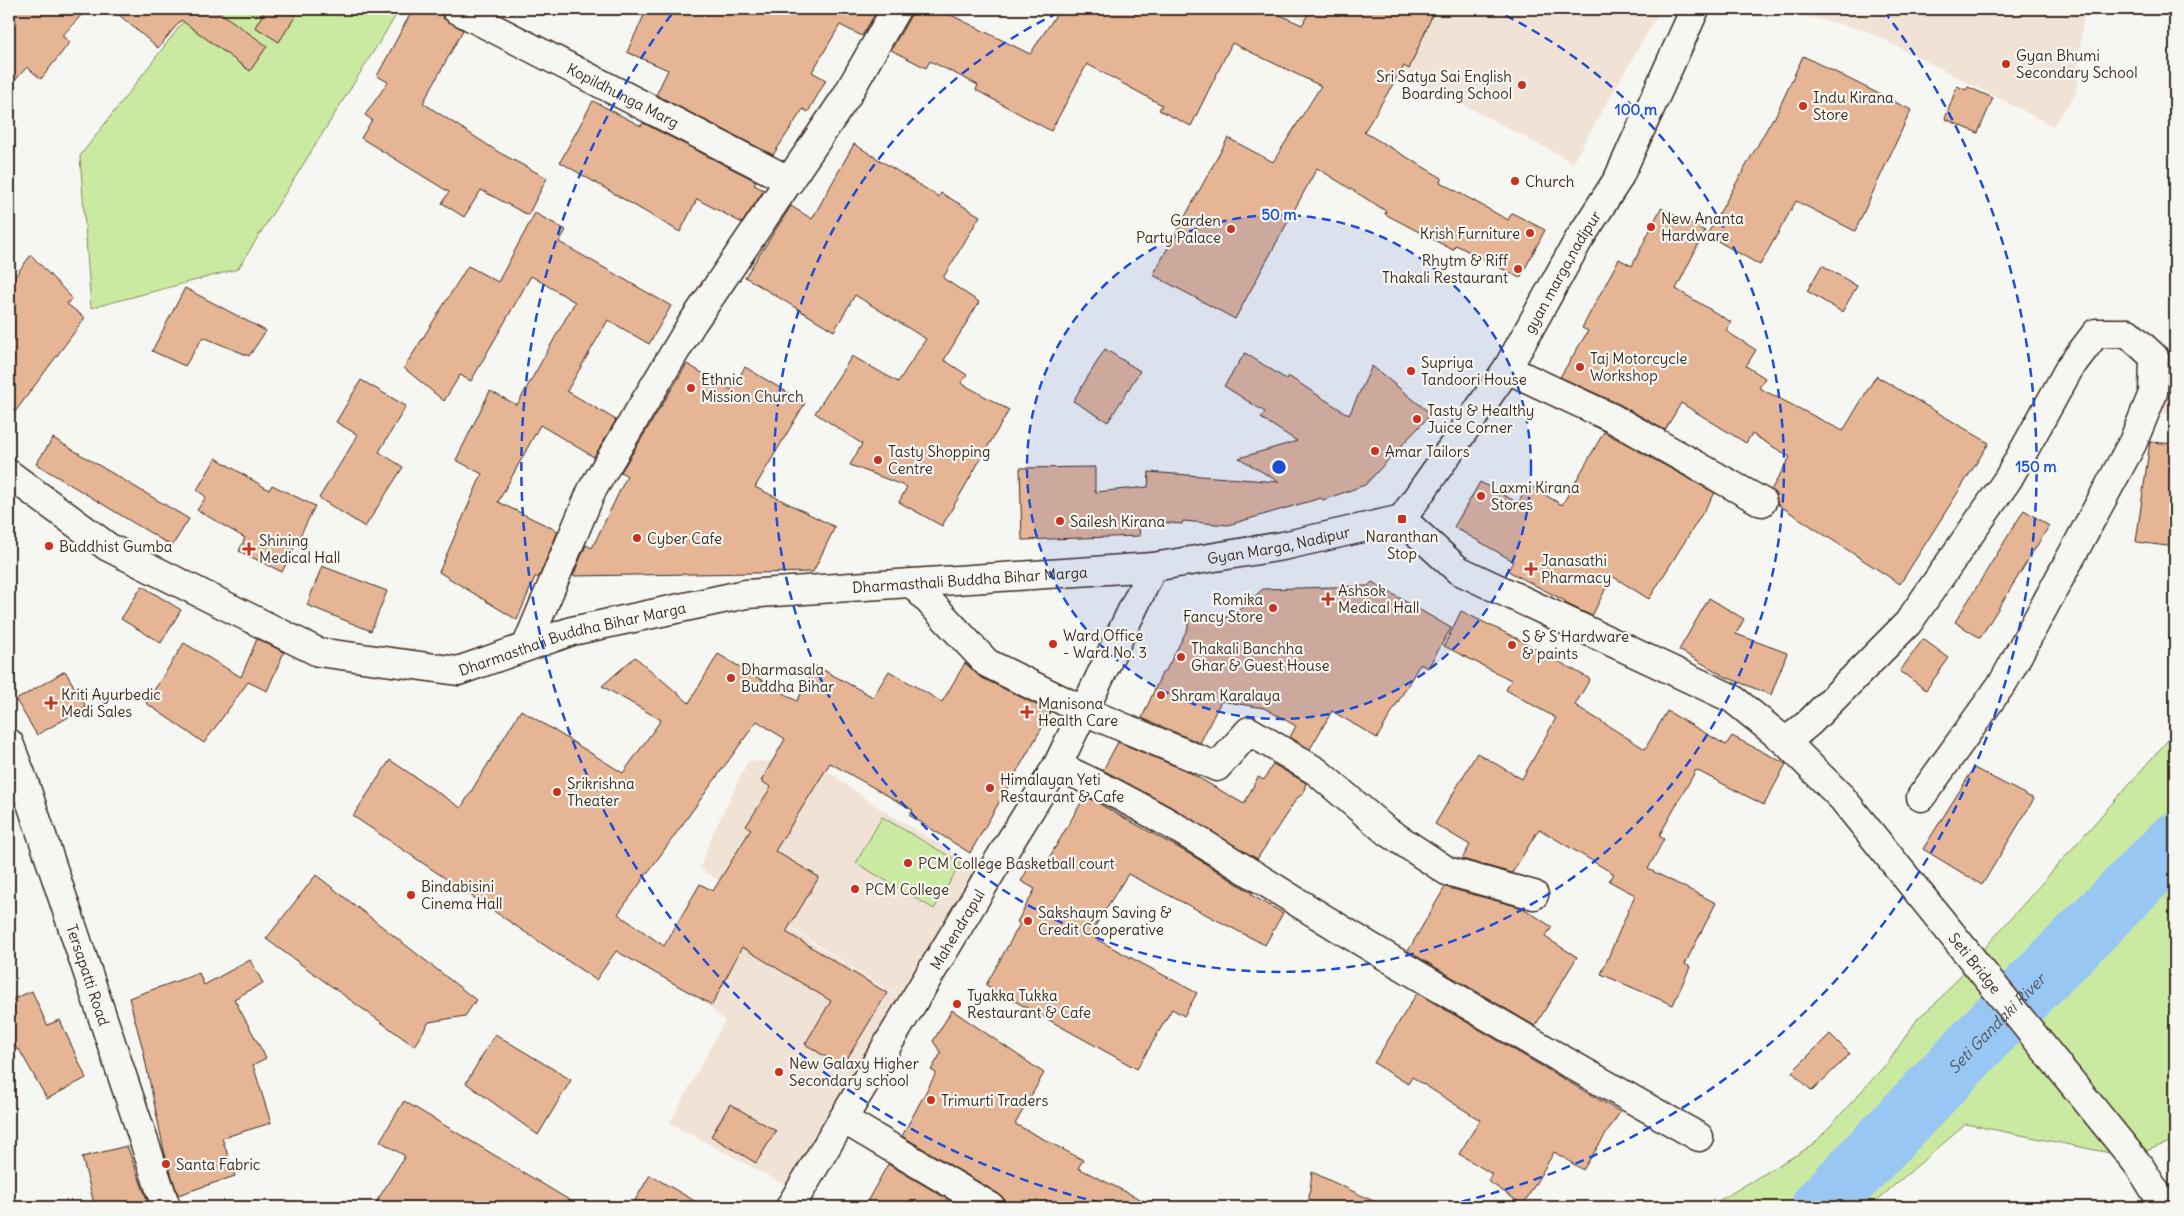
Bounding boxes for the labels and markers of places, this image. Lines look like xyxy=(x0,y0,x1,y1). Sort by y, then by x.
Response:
place label: Gyan Bhumi Secondary School xyxy=(2016,46,2138,82)
marker: Gyan Bhumi Secondary School xyxy=(2000,58,2012,70)
place label: Sri Satya Sai English Boarding School xyxy=(1376,67,1512,103)
marker: Sri Satya Sai English Boarding School xyxy=(1516,79,1528,91)
place label: Indu Kirana Store xyxy=(1813,88,1894,124)
marker: Indu Kirana Store xyxy=(1797,100,1809,112)
place label: Church xyxy=(1525,172,1575,191)
marker: Church xyxy=(1509,175,1521,187)
place label: New Ananta Hardware xyxy=(1661,209,1744,245)
place label: Garden Party Palace xyxy=(1136,211,1221,247)
marker: New Ananta Hardware xyxy=(1645,221,1657,233)
marker: Garden Party Palace xyxy=(1225,223,1237,235)
place label: Krish Furniture xyxy=(1420,224,1520,243)
marker: Krish Furniture xyxy=(1524,227,1536,239)
place label: Rhytm & Riff Thakali Restaurant xyxy=(1382,251,1509,287)
marker: Rhytm & Riff Thakali Restaurant xyxy=(1512,263,1524,275)
place label: Taj Motorcycle Workshop xyxy=(1590,349,1687,385)
place label: Supriya Tandoori House xyxy=(1421,353,1527,389)
marker: Taj Motorcycle Workshop xyxy=(1574,361,1586,373)
marker: Supriya Tandoori House xyxy=(1405,365,1417,377)
place label: Ethnic Mission Church xyxy=(701,370,804,406)
marker: Ethnic Mission Church xyxy=(685,382,697,394)
place label: Tasty & Healthy Juice Corner xyxy=(1427,401,1534,437)
marker: Tasty & Healthy Juice Corner xyxy=(1411,413,1423,425)
place label: Tasty Shopping Centre xyxy=(888,442,990,478)
place label: Amar Tailors xyxy=(1385,442,1470,461)
marker: Amar Tailors xyxy=(1369,445,1381,457)
marker: Tasty Shopping Centre xyxy=(872,454,884,466)
centre of rings xyxy=(1270,458,1288,476)
place label: Laxmi Kirana Stores xyxy=(1491,478,1580,514)
marker: Laxmi Kirana Stores xyxy=(1475,490,1487,502)
place label: Sailesh Kirana xyxy=(1070,512,1166,531)
marker: Naranthan Stop xyxy=(1396,513,1408,525)
marker: Sailesh Kirana xyxy=(1054,515,1066,527)
place label: Naranthan Stop xyxy=(1366,527,1439,563)
place label: Cyber Cafe xyxy=(647,529,722,548)
place label: Shining Medical Hall xyxy=(259,531,340,567)
marker: Cyber Cafe xyxy=(631,532,643,544)
place label: Buddhist Gumba xyxy=(59,537,173,556)
marker: Buddhist Gumba xyxy=(43,540,55,552)
marker: Shining Medical Hall xyxy=(243,543,255,555)
place label: Janasathi Pharmacy xyxy=(1541,551,1611,587)
marker: Janasathi Pharmacy xyxy=(1525,563,1537,575)
place label: Ashsok Medical Hall xyxy=(1338,581,1419,617)
place label: Romika Fancy Store xyxy=(1183,590,1263,626)
marker: Ashsok Medical Hall xyxy=(1322,593,1334,605)
marker: Romika Fancy Store xyxy=(1267,602,1279,614)
place label: Ward Office - Ward No. 3 xyxy=(1063,626,1147,662)
place label: S & S Hardware & paints xyxy=(1522,627,1629,663)
marker: Ward Office - Ward No. 3 xyxy=(1047,638,1059,650)
place label: Thakali Banchha Ghar & Guest House xyxy=(1191,639,1330,675)
marker: S & S Hardware & paints xyxy=(1506,639,1518,651)
marker: Thakali Banchha Ghar & Guest House xyxy=(1175,651,1187,663)
place label: Dharmasala Buddha Bihar xyxy=(741,660,834,696)
marker: Dharmasala Buddha Bihar xyxy=(725,672,737,684)
place label: Kriti Ayurbedic Medi Sales xyxy=(61,685,161,721)
place label: Shram Karalaya xyxy=(1171,686,1281,705)
marker: Shram Karalaya xyxy=(1155,689,1167,701)
place label: Manisona Health Care xyxy=(1038,694,1118,730)
marker: Kriti Ayurbedic Medi Sales xyxy=(45,697,57,709)
marker: Manisona Health Care xyxy=(1020,705,1034,719)
place label: Himalayan Yeti Restaurant & Cafe xyxy=(1000,770,1124,806)
place label: Srikrishna Theater xyxy=(567,774,635,810)
marker: Himalayan Yeti Restaurant & Cafe xyxy=(984,782,996,794)
marker: Srikrishna Theater xyxy=(551,786,563,798)
place label: PCM College Basketball court xyxy=(918,854,1115,873)
marker: PCM College Basketball court xyxy=(902,857,914,869)
place label: Bindabisini Cinema Hall xyxy=(421,877,502,913)
place label: PCM College xyxy=(865,880,949,899)
marker: PCM College xyxy=(849,883,861,895)
marker: Bindabisini Cinema Hall xyxy=(405,889,417,901)
place label: Sakshaym Saving & Credit Cooperative xyxy=(1038,903,1172,939)
marker: Sakshaym Saving & Credit Cooperative xyxy=(1022,915,1034,927)
place label: Tyakka Tukka Restaurant & Cafe xyxy=(967,986,1091,1022)
marker: Tyakka Tukka Restaurant & Cafe xyxy=(951,998,963,1010)
place label: New Galaxy Higher Secondary school xyxy=(789,1054,919,1090)
marker: New Galaxy Higher Secondary school xyxy=(773,1066,785,1078)
place label: Trimurti Traders xyxy=(941,1091,1048,1110)
marker: Trimurti Traders xyxy=(925,1094,937,1106)
place label: Santa Fabric xyxy=(176,1155,261,1174)
marker: Santa Fabric xyxy=(160,1158,172,1170)

